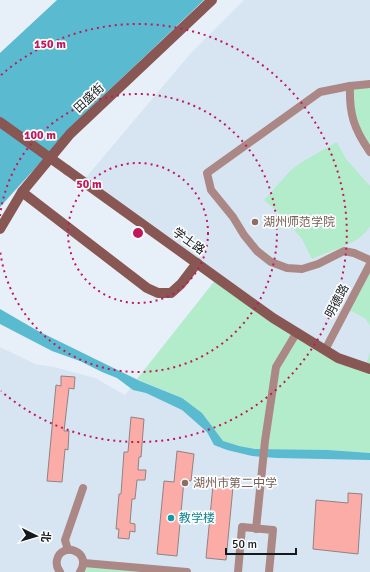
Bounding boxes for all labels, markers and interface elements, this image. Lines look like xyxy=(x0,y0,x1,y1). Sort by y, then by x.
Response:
text: 150 m xyxy=(34,37,66,52)
street label: 田盛街 xyxy=(71,81,108,116)
text: 100 m xyxy=(24,128,56,143)
text: 50 m xyxy=(76,177,102,192)
place label: 湖州师范学院 xyxy=(263,215,335,230)
marker: 湖州师范学院 xyxy=(250,217,260,227)
street label: 学士路 xyxy=(170,225,208,258)
centre of rings xyxy=(131,226,145,240)
street label: 明德路 xyxy=(322,282,353,321)
place label: 湖州市第二中学 xyxy=(193,476,277,491)
marker: 湖州市第二中学 xyxy=(180,478,190,488)
place label: 教学楼 xyxy=(179,511,215,526)
marker: 教学楼 xyxy=(166,513,176,523)
north arrow xyxy=(16,516,56,556)
scale bar xyxy=(226,530,296,556)
text: 北 xyxy=(39,531,52,543)
text: 50 m xyxy=(232,537,257,552)

